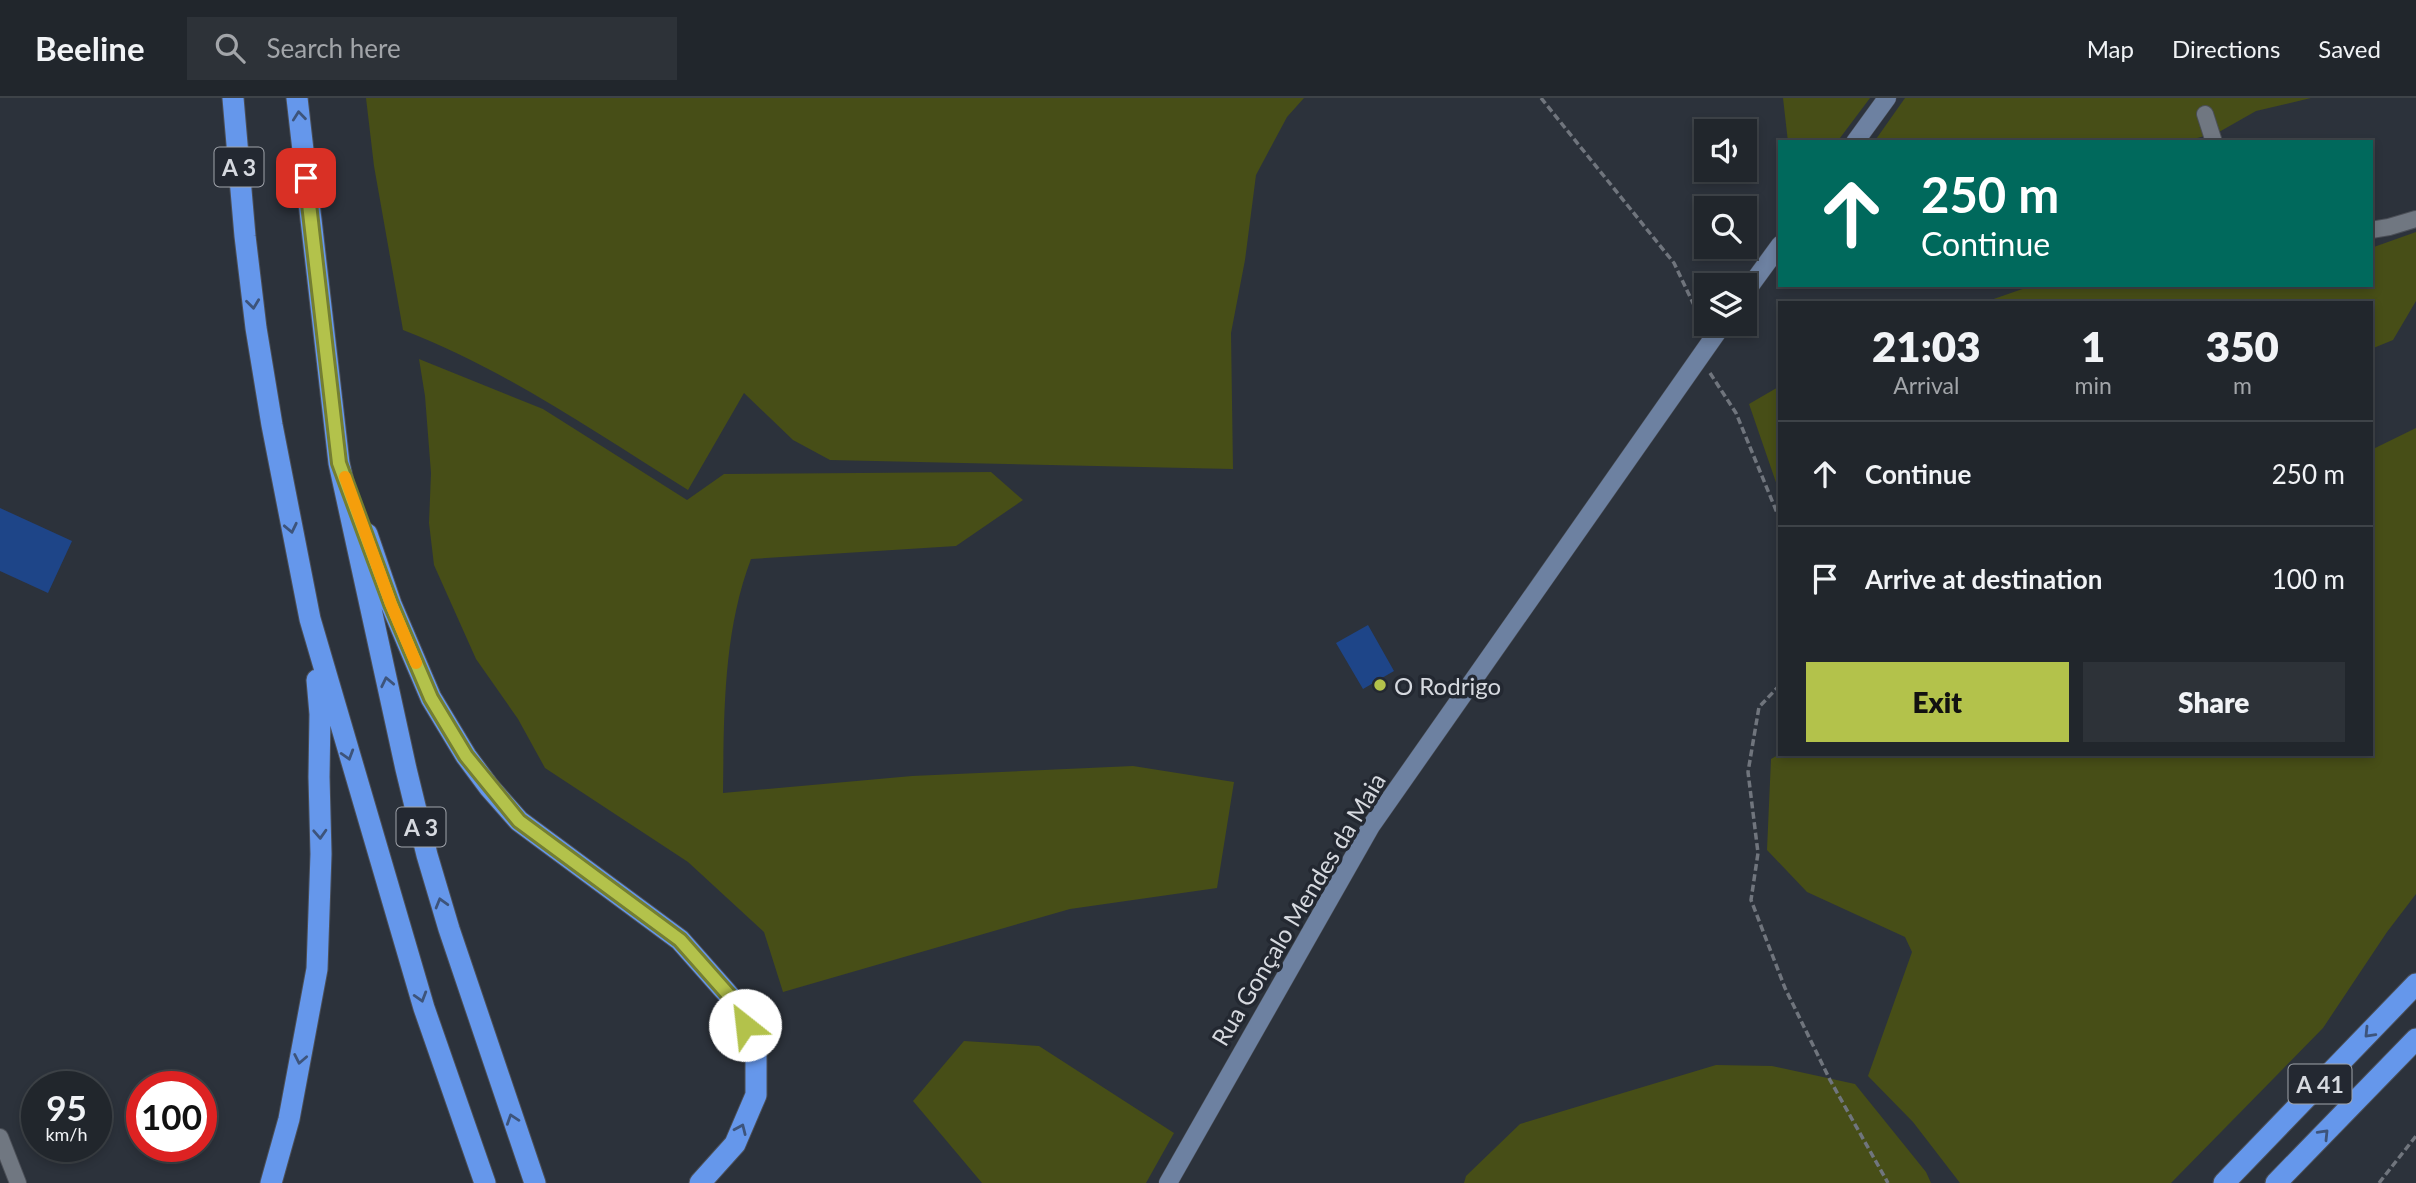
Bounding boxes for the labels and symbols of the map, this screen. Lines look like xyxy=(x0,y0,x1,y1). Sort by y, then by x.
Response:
one-way arrow xyxy=(292,111,307,122)
road number: A 3 xyxy=(215,148,264,186)
pin xyxy=(276,148,336,208)
one-way arrow xyxy=(246,298,261,310)
one-way arrow xyxy=(283,522,298,534)
place label: O Rodrigo xyxy=(1394,671,1501,700)
one-way arrow xyxy=(381,676,396,688)
marker: O Rodrigo xyxy=(1372,677,1388,693)
one-way arrow xyxy=(340,749,355,761)
street label: Rua Gonçalo Mendes da Maia xyxy=(1205,767,1391,1051)
road number: A 3 xyxy=(396,807,446,846)
one-way arrow xyxy=(312,828,327,839)
one-way arrow xyxy=(435,897,449,909)
position arrow xyxy=(708,988,782,1062)
one-way arrow xyxy=(412,990,427,1002)
one-way arrow xyxy=(2364,1025,2377,1038)
one-way arrow xyxy=(294,1053,309,1065)
road number: A 41 xyxy=(2288,1065,2352,1104)
speed limit sign: 100 xyxy=(126,1071,217,1162)
one-way arrow xyxy=(506,1113,520,1125)
one-way arrow xyxy=(733,1124,747,1136)
one-way arrow xyxy=(2315,1129,2328,1142)

